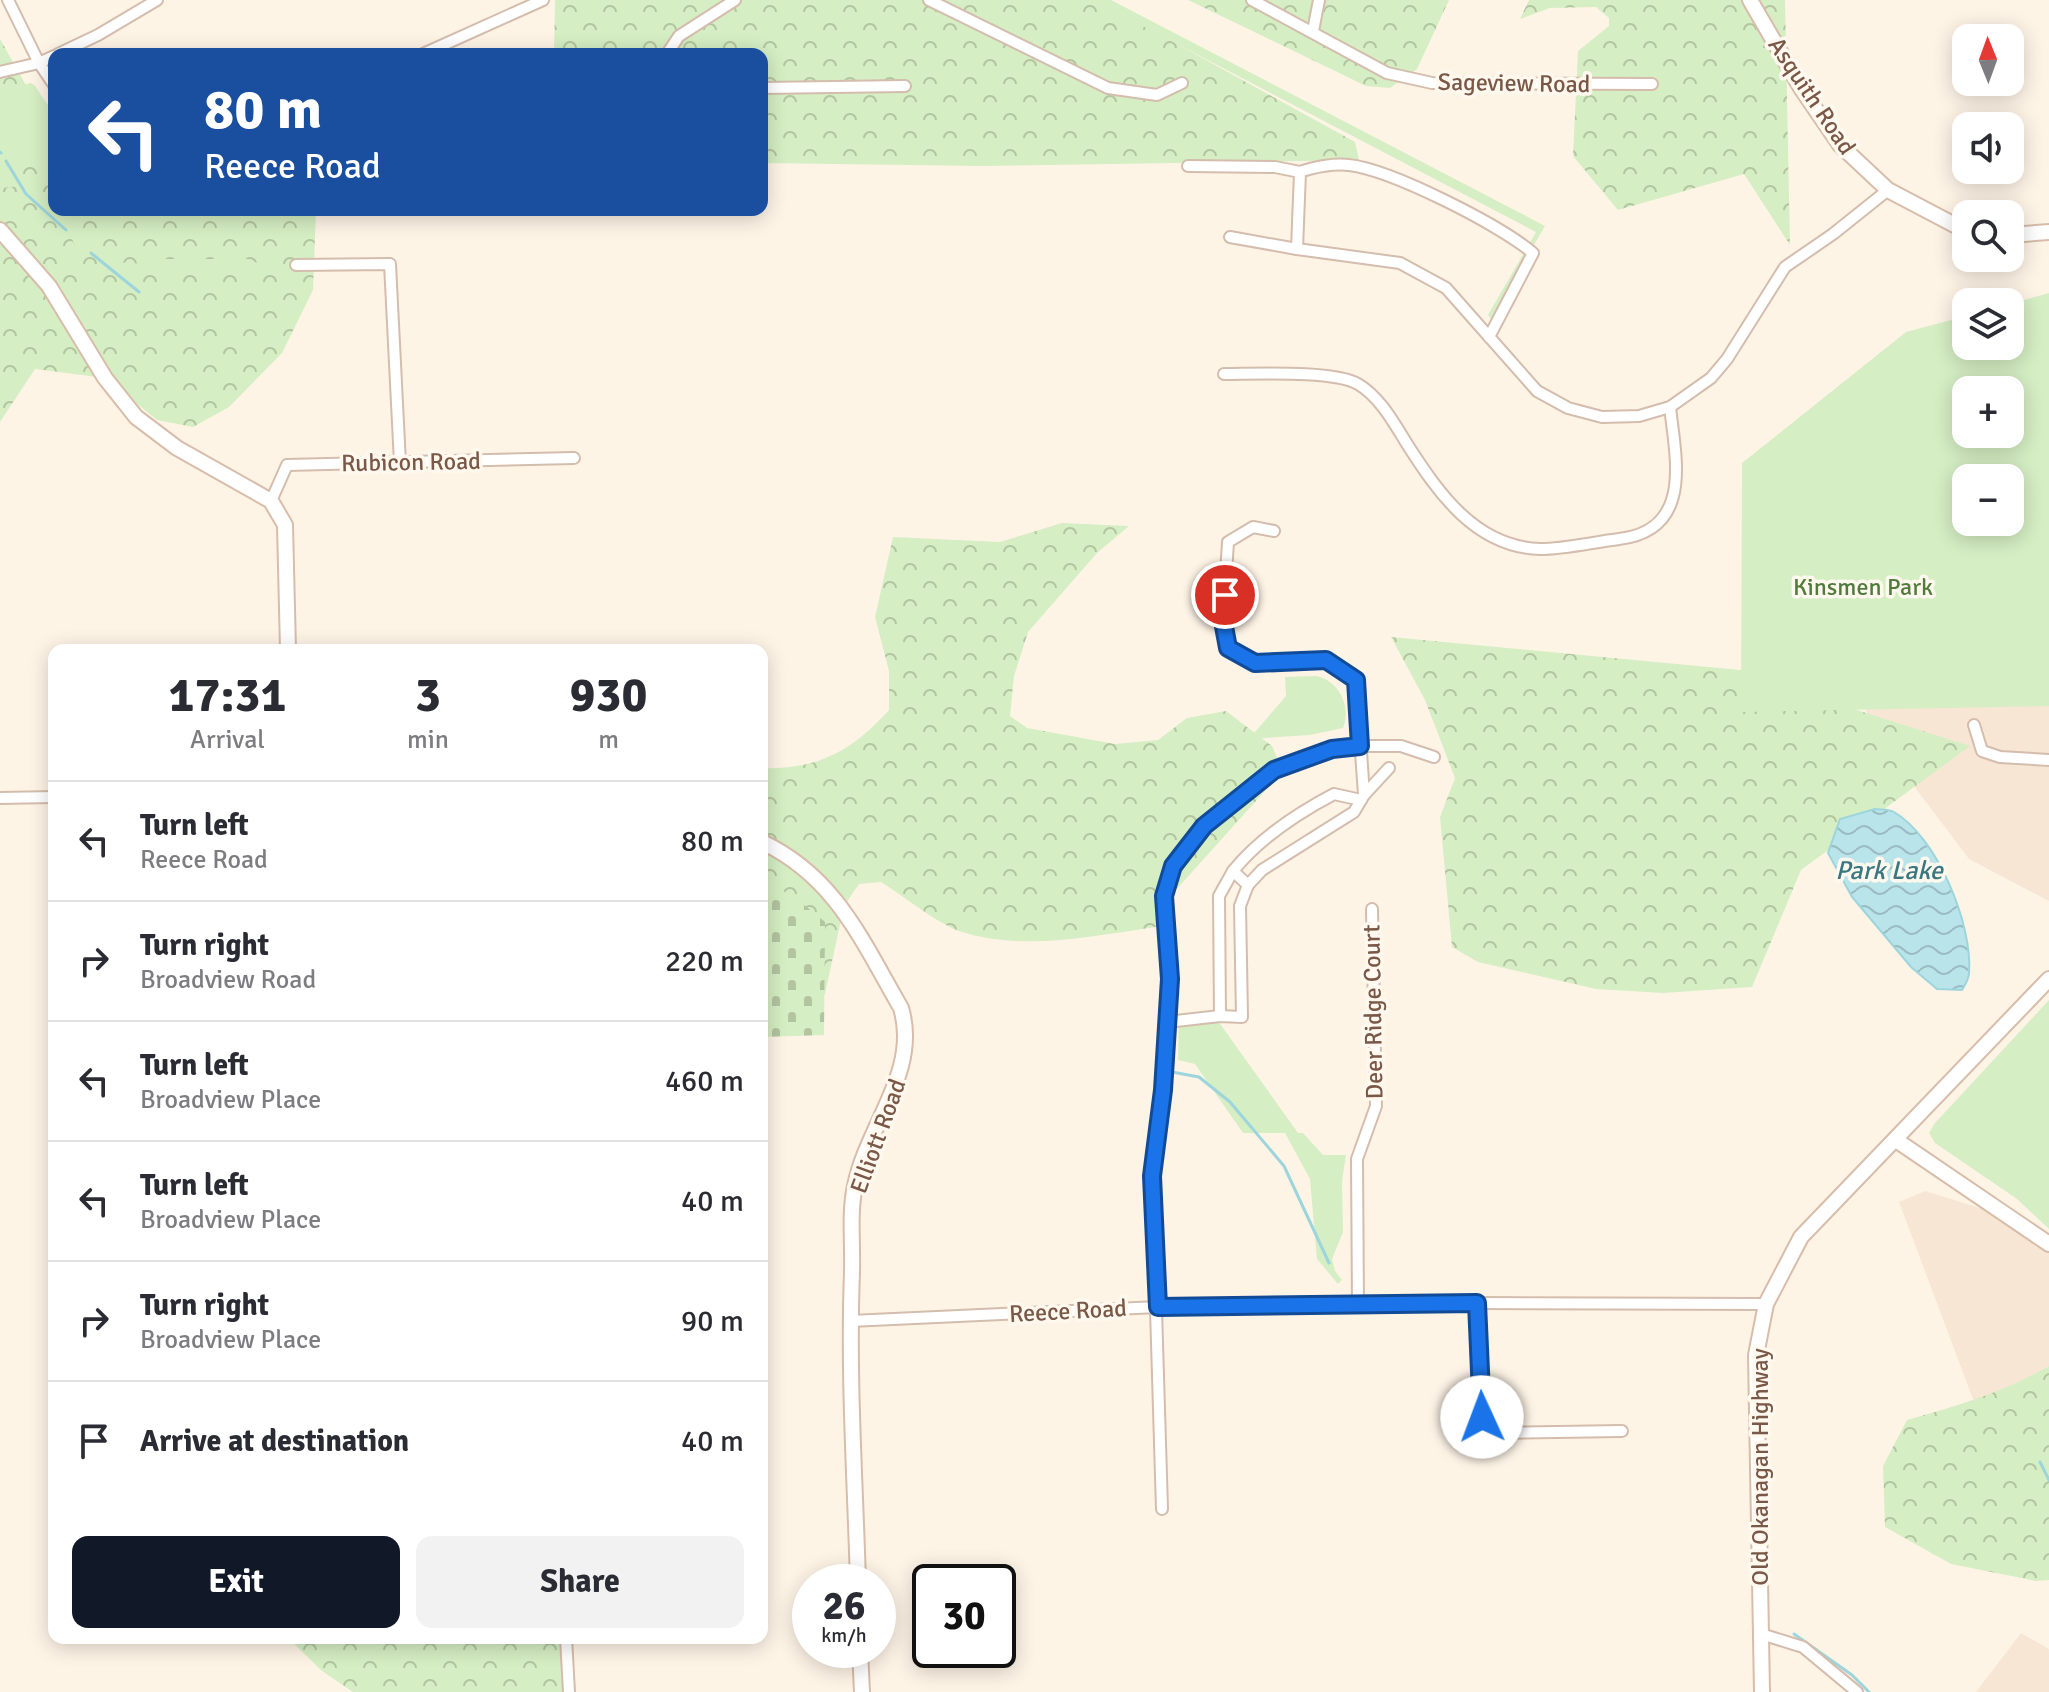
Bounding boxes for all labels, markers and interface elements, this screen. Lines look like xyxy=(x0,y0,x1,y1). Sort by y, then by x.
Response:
north arrow xyxy=(1952,24,2024,96)
map controls xyxy=(1952,24,2024,536)
street label: Asquith Road xyxy=(1762,31,1862,161)
street label: Sageview Road xyxy=(1437,67,1591,99)
text: 80 m xyxy=(204,75,322,144)
icon: left xyxy=(72,80,176,184)
button: sound xyxy=(1952,112,2024,184)
text: Reece Road xyxy=(204,144,381,189)
button: search xyxy=(1952,200,2024,272)
button: layers xyxy=(1952,288,2024,360)
button: + xyxy=(1952,376,2024,448)
street label: Rubicon Road xyxy=(341,446,481,478)
button: − xyxy=(1952,464,2024,536)
pin xyxy=(1191,561,1259,629)
park label: Kinsmen Park xyxy=(1793,572,1933,602)
icon: arrive xyxy=(1203,573,1247,617)
text: 17:31 xyxy=(169,666,286,725)
text: 3 xyxy=(415,666,441,725)
text: 930 xyxy=(570,666,647,725)
text: Arrival xyxy=(190,724,265,756)
text: min xyxy=(407,724,449,756)
text: m xyxy=(598,724,619,756)
text: Turn left xyxy=(140,807,249,844)
icon: left xyxy=(72,819,116,863)
text: 80 m xyxy=(681,823,744,860)
text: Reece Road xyxy=(140,844,268,876)
water label: Park Lake xyxy=(1835,855,1945,887)
street label: Deer Ridge Court xyxy=(1356,924,1390,1100)
text: Turn right xyxy=(140,927,269,964)
icon: right xyxy=(72,939,116,983)
text: 220 m xyxy=(665,943,744,980)
text: Broadview Road xyxy=(140,964,316,996)
text: Turn left xyxy=(140,1047,249,1084)
icon: left xyxy=(72,1059,116,1103)
text: 460 m xyxy=(665,1063,744,1100)
street label: Elliott Road xyxy=(843,1075,913,1197)
text: Broadview Place xyxy=(140,1084,321,1116)
text: Turn left xyxy=(140,1167,249,1204)
icon: left xyxy=(72,1179,116,1223)
text: 40 m xyxy=(681,1183,744,1220)
text: Broadview Place xyxy=(140,1204,321,1236)
text: Turn right xyxy=(140,1287,269,1324)
street label: Reece Road xyxy=(1008,1293,1128,1329)
icon: right xyxy=(72,1299,116,1343)
text: 90 m xyxy=(681,1303,744,1340)
text: Broadview Place xyxy=(140,1324,321,1356)
street label: Old Okanagan Highway xyxy=(1745,1348,1775,1586)
position arrow xyxy=(1440,1375,1524,1459)
icon: arrive xyxy=(72,1419,116,1463)
text: Arrive at destination xyxy=(140,1423,409,1460)
text: 40 m xyxy=(681,1423,744,1460)
button: Exit xyxy=(72,1536,400,1628)
button: Share xyxy=(416,1536,744,1628)
speed limit sign: 30 xyxy=(912,1564,1016,1668)
text: 26 xyxy=(822,1581,866,1631)
text: km/h xyxy=(821,1623,867,1648)

